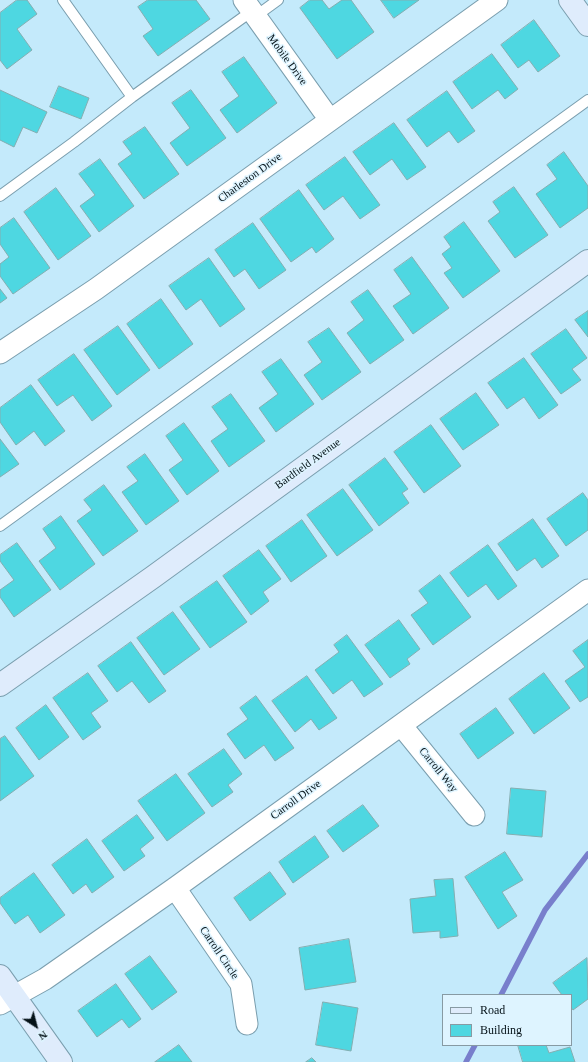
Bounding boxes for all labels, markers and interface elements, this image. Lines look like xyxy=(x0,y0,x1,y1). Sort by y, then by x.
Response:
street label: Mobile Drive xyxy=(264,32,310,88)
street label: Charleston Drive xyxy=(216,150,284,206)
street label: Bardfield Avenue xyxy=(273,436,343,492)
street label: Carroll Way xyxy=(416,745,460,795)
street label: Carroll Drive xyxy=(268,777,324,823)
street label: Carroll Circle xyxy=(197,924,241,982)
legend xyxy=(442,994,572,1046)
text: Road xyxy=(480,1003,505,1017)
north arrow xyxy=(16,1006,56,1046)
text: Building xyxy=(480,1023,522,1037)
text: N xyxy=(36,1029,50,1043)

